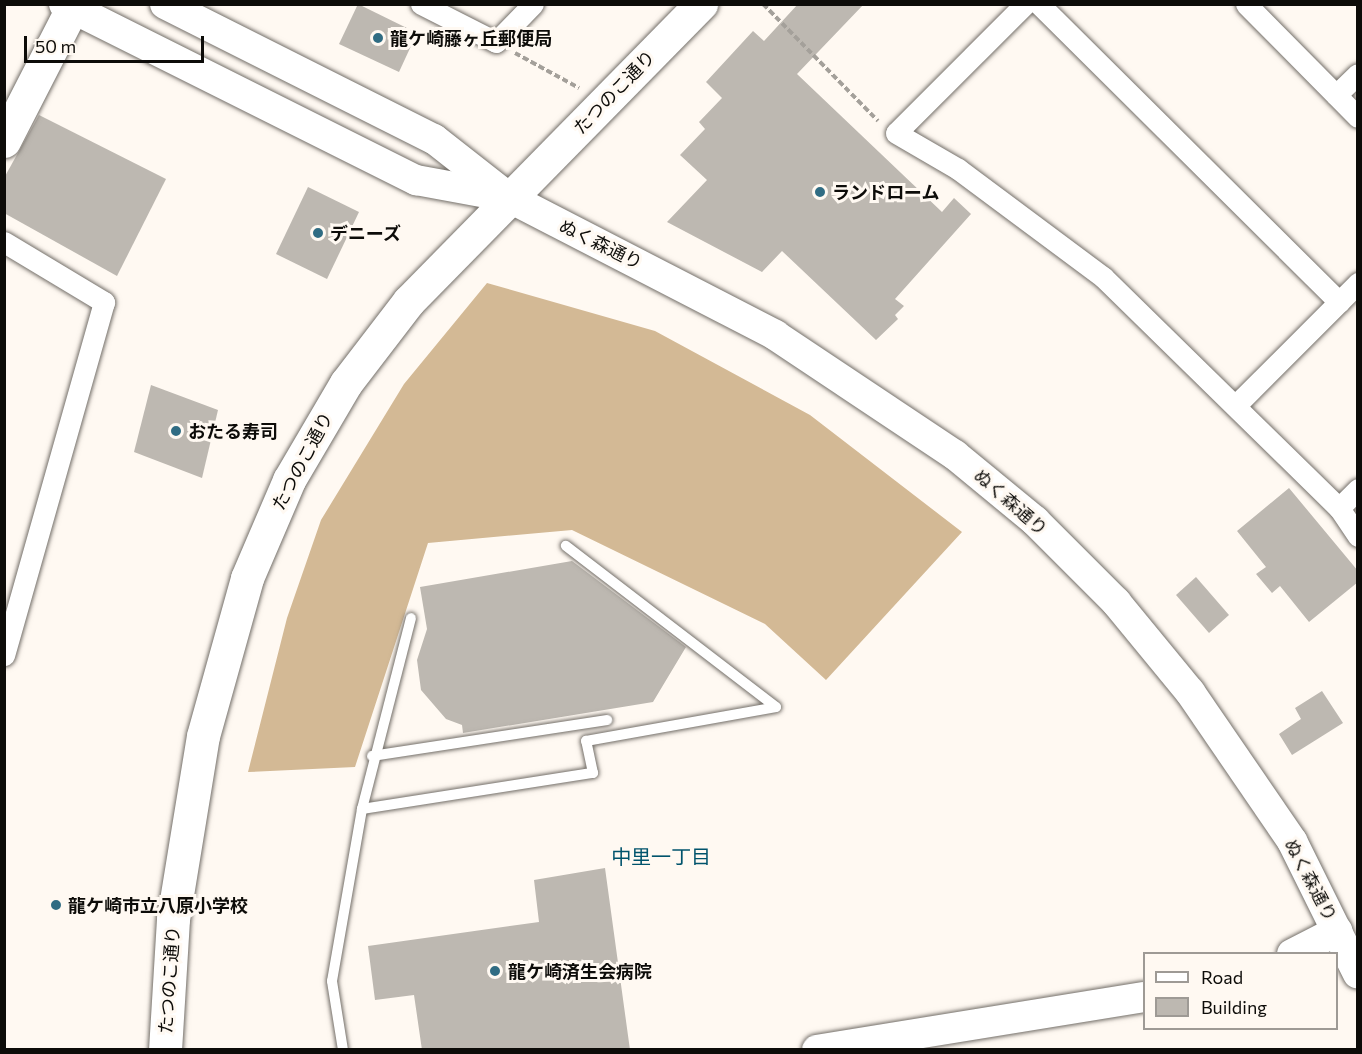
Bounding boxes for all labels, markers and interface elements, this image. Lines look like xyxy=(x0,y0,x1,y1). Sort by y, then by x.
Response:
scale bar xyxy=(27,24,207,62)
place label: 龍ケ崎藤ヶ丘郵便局 xyxy=(390,27,552,49)
marker: 龍ケ崎藤ヶ丘郵便局 xyxy=(371,31,385,45)
text: 50 m xyxy=(35,35,76,57)
street label: たつのこ通り xyxy=(569,46,659,138)
place label: ランドローム xyxy=(832,181,940,203)
marker: ランドローム xyxy=(813,185,827,199)
street label: ぬく森通り xyxy=(556,215,646,273)
place label: デニーズ xyxy=(330,222,402,244)
marker: デニーズ xyxy=(311,226,325,240)
street label: たつのこ通り xyxy=(267,408,337,514)
place label: おたる寿司 xyxy=(188,420,278,442)
marker: おたる寿司 xyxy=(169,424,183,438)
street label: ぬく森通り xyxy=(970,464,1052,540)
street label: ぬく森通り xyxy=(1280,835,1342,925)
district label: 中里一丁目 xyxy=(611,844,711,868)
place label: 龍ケ崎市立八原小学校 xyxy=(68,894,248,916)
marker: 龍ケ崎市立八原小学校 xyxy=(49,898,63,912)
street label: たつのこ通り xyxy=(154,925,184,1035)
legend xyxy=(1143,952,1338,1030)
place label: 龍ケ崎済生会病院 xyxy=(508,960,652,982)
marker: 龍ケ崎済生会病院 xyxy=(486,962,504,980)
text: Road xyxy=(1201,966,1243,988)
text: Building xyxy=(1201,996,1267,1018)

